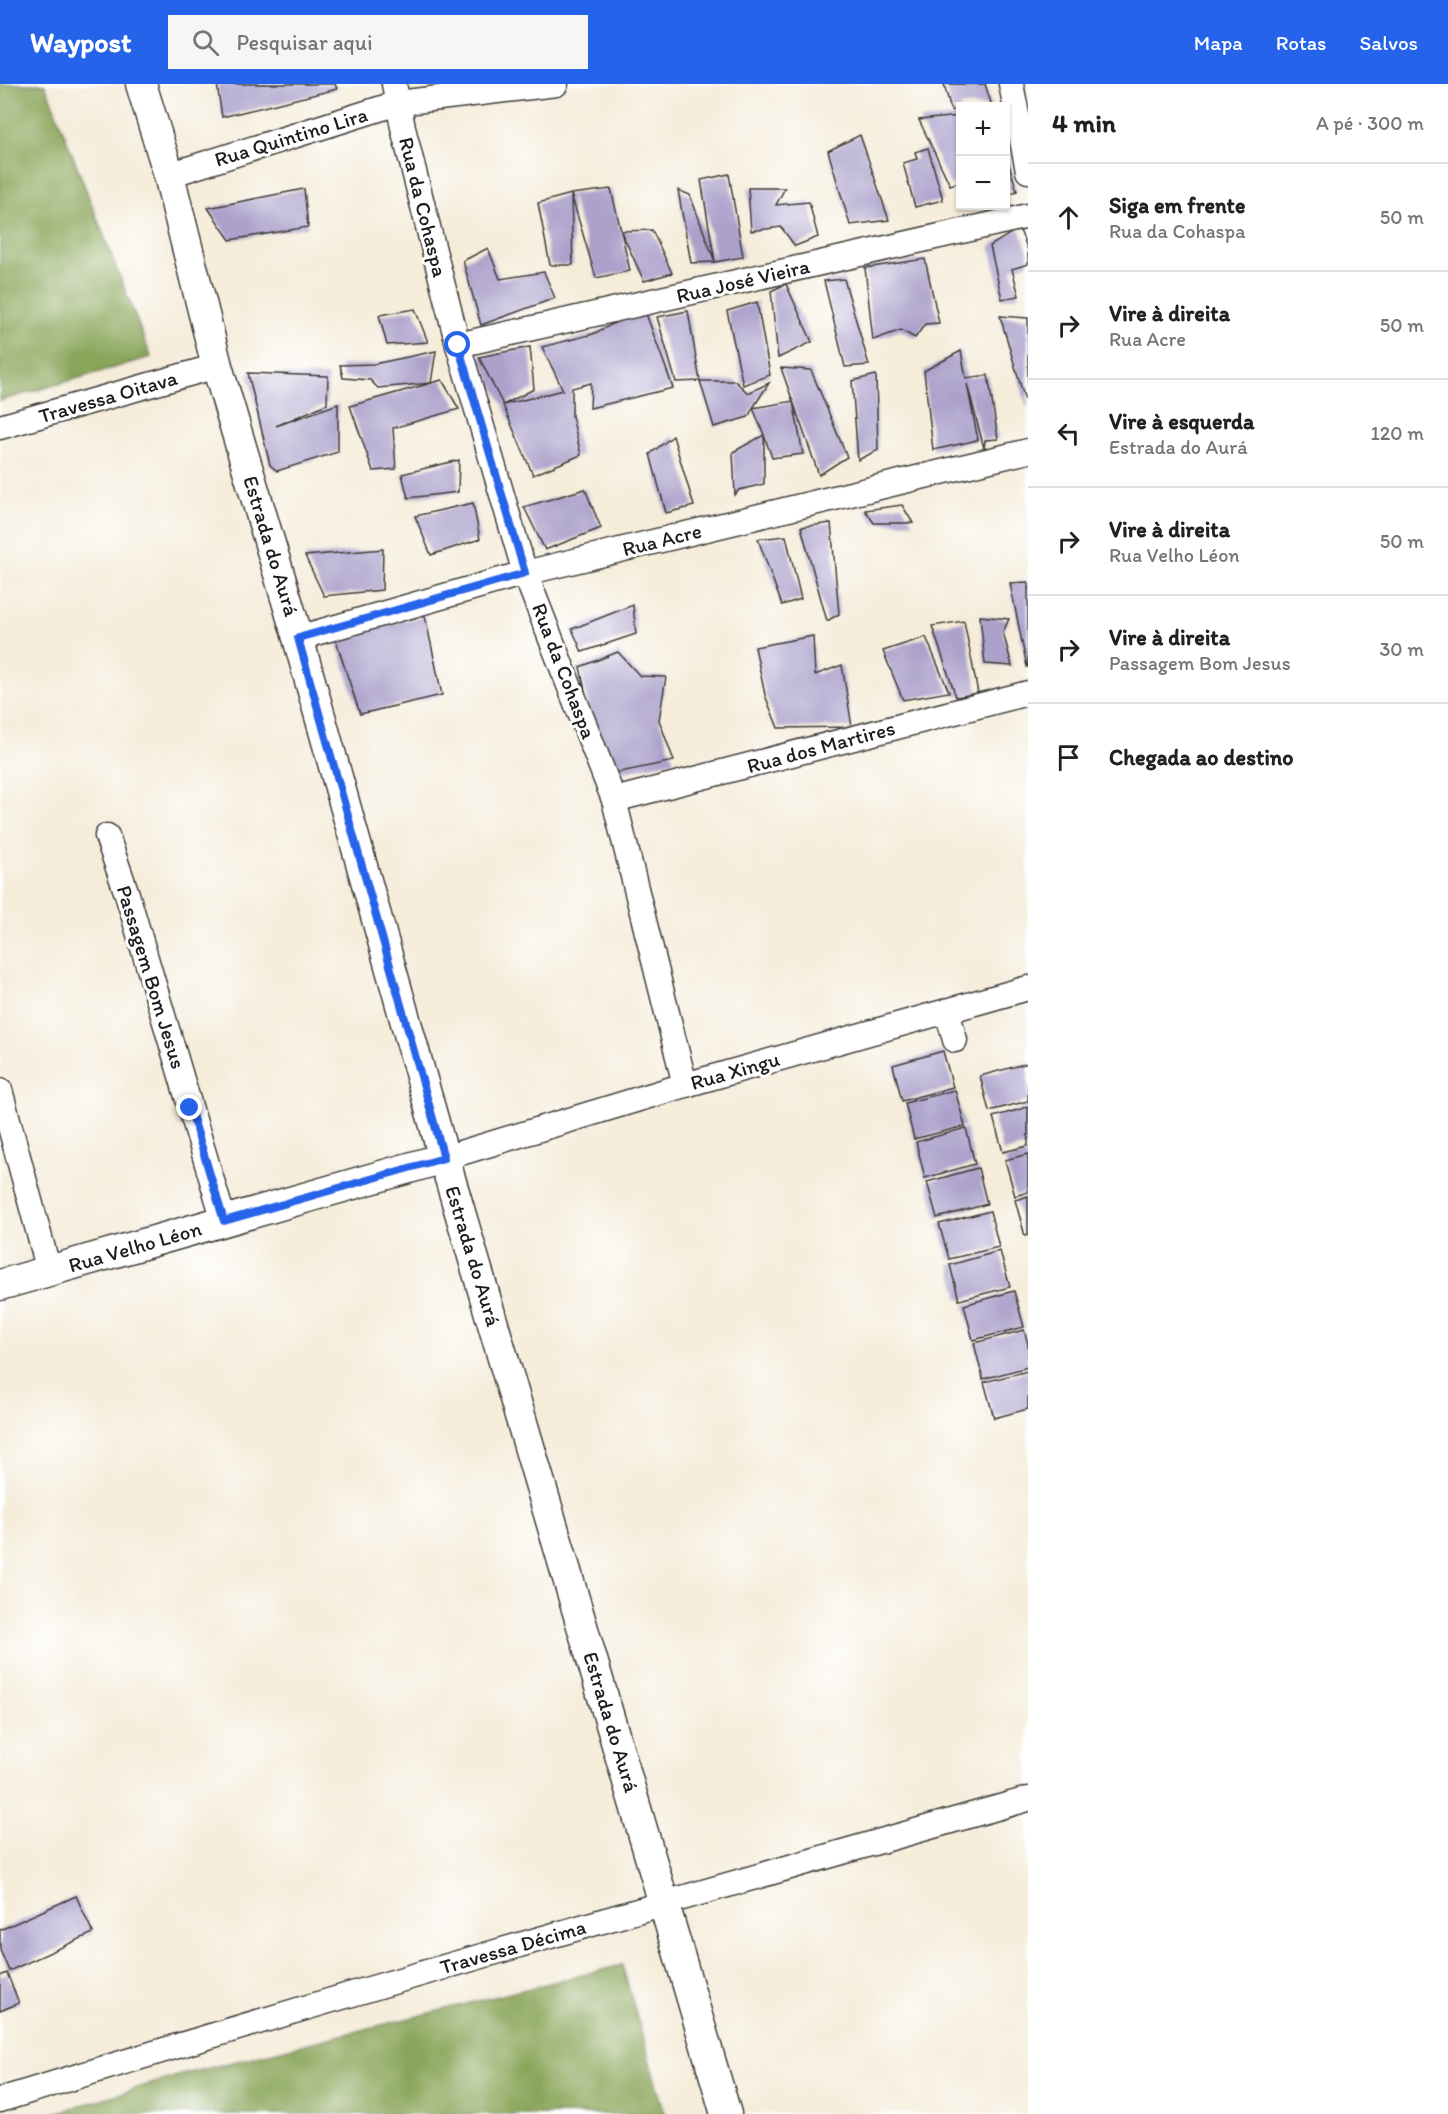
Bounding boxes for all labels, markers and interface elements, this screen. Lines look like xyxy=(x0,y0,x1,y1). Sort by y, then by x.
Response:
search box xyxy=(168,15,588,69)
text: Waypost xyxy=(30,25,132,59)
icon: search xyxy=(189,26,222,59)
text: Pesquisar aqui xyxy=(237,29,373,56)
text: Mapa xyxy=(1194,30,1243,55)
text: Rotas xyxy=(1276,30,1326,55)
text: Salvos xyxy=(1359,30,1418,55)
street label: Rua Quintino Lira xyxy=(211,101,370,172)
map controls xyxy=(956,102,1010,210)
button: + xyxy=(956,102,1010,156)
text: 4 min xyxy=(1052,107,1116,139)
text: A pé · 300 m xyxy=(1316,111,1424,135)
street label: Rua da Cohaspa xyxy=(394,134,453,280)
button: − xyxy=(956,156,1010,210)
text: Siga em frente xyxy=(1109,192,1245,219)
icon: ahead xyxy=(1052,201,1085,234)
text: 50 m xyxy=(1380,205,1424,229)
text: Rua da Cohaspa xyxy=(1109,219,1246,243)
street label: Rua José Vieira xyxy=(674,253,812,308)
text: Vire à direita xyxy=(1109,300,1230,327)
icon: right xyxy=(1052,309,1085,342)
text: 50 m xyxy=(1380,313,1424,337)
text: Rua Acre xyxy=(1109,327,1186,351)
route start xyxy=(444,331,470,357)
street label: Travessa Oitava xyxy=(36,365,180,428)
text: Vire à esquerda xyxy=(1109,408,1254,435)
icon: left xyxy=(1052,417,1085,450)
text: 120 m xyxy=(1371,421,1424,445)
text: Estrada do Aurá xyxy=(1109,435,1248,459)
street label: Estrada do Aurá xyxy=(238,473,305,619)
text: Vire à direita xyxy=(1109,516,1230,543)
street label: Rua Acre xyxy=(620,518,704,561)
icon: right xyxy=(1052,525,1085,558)
text: 50 m xyxy=(1380,529,1424,553)
text: Rua Velho Léon xyxy=(1109,543,1240,567)
street label: Rua da Cohaspa xyxy=(527,599,602,742)
text: Vire à direita xyxy=(1109,624,1230,651)
icon: right xyxy=(1052,633,1085,666)
text: 30 m xyxy=(1379,637,1424,661)
text: Passagem Bom Jesus xyxy=(1109,651,1291,675)
street label: Rua dos Martires xyxy=(744,715,898,778)
icon: arrive xyxy=(1052,741,1085,774)
text: Chegada ao destino xyxy=(1109,744,1293,771)
street label: Passagem Bom Jesus xyxy=(112,882,191,1072)
street label: Rua Xingu xyxy=(687,1046,783,1095)
route end xyxy=(176,1094,202,1120)
street label: Estrada do Aurá xyxy=(440,1183,507,1329)
street label: Rua Velho Léon xyxy=(65,1216,204,1277)
street label: Estrada do Aurá xyxy=(578,1649,645,1795)
street label: Travessa Décima xyxy=(437,1914,589,1979)

